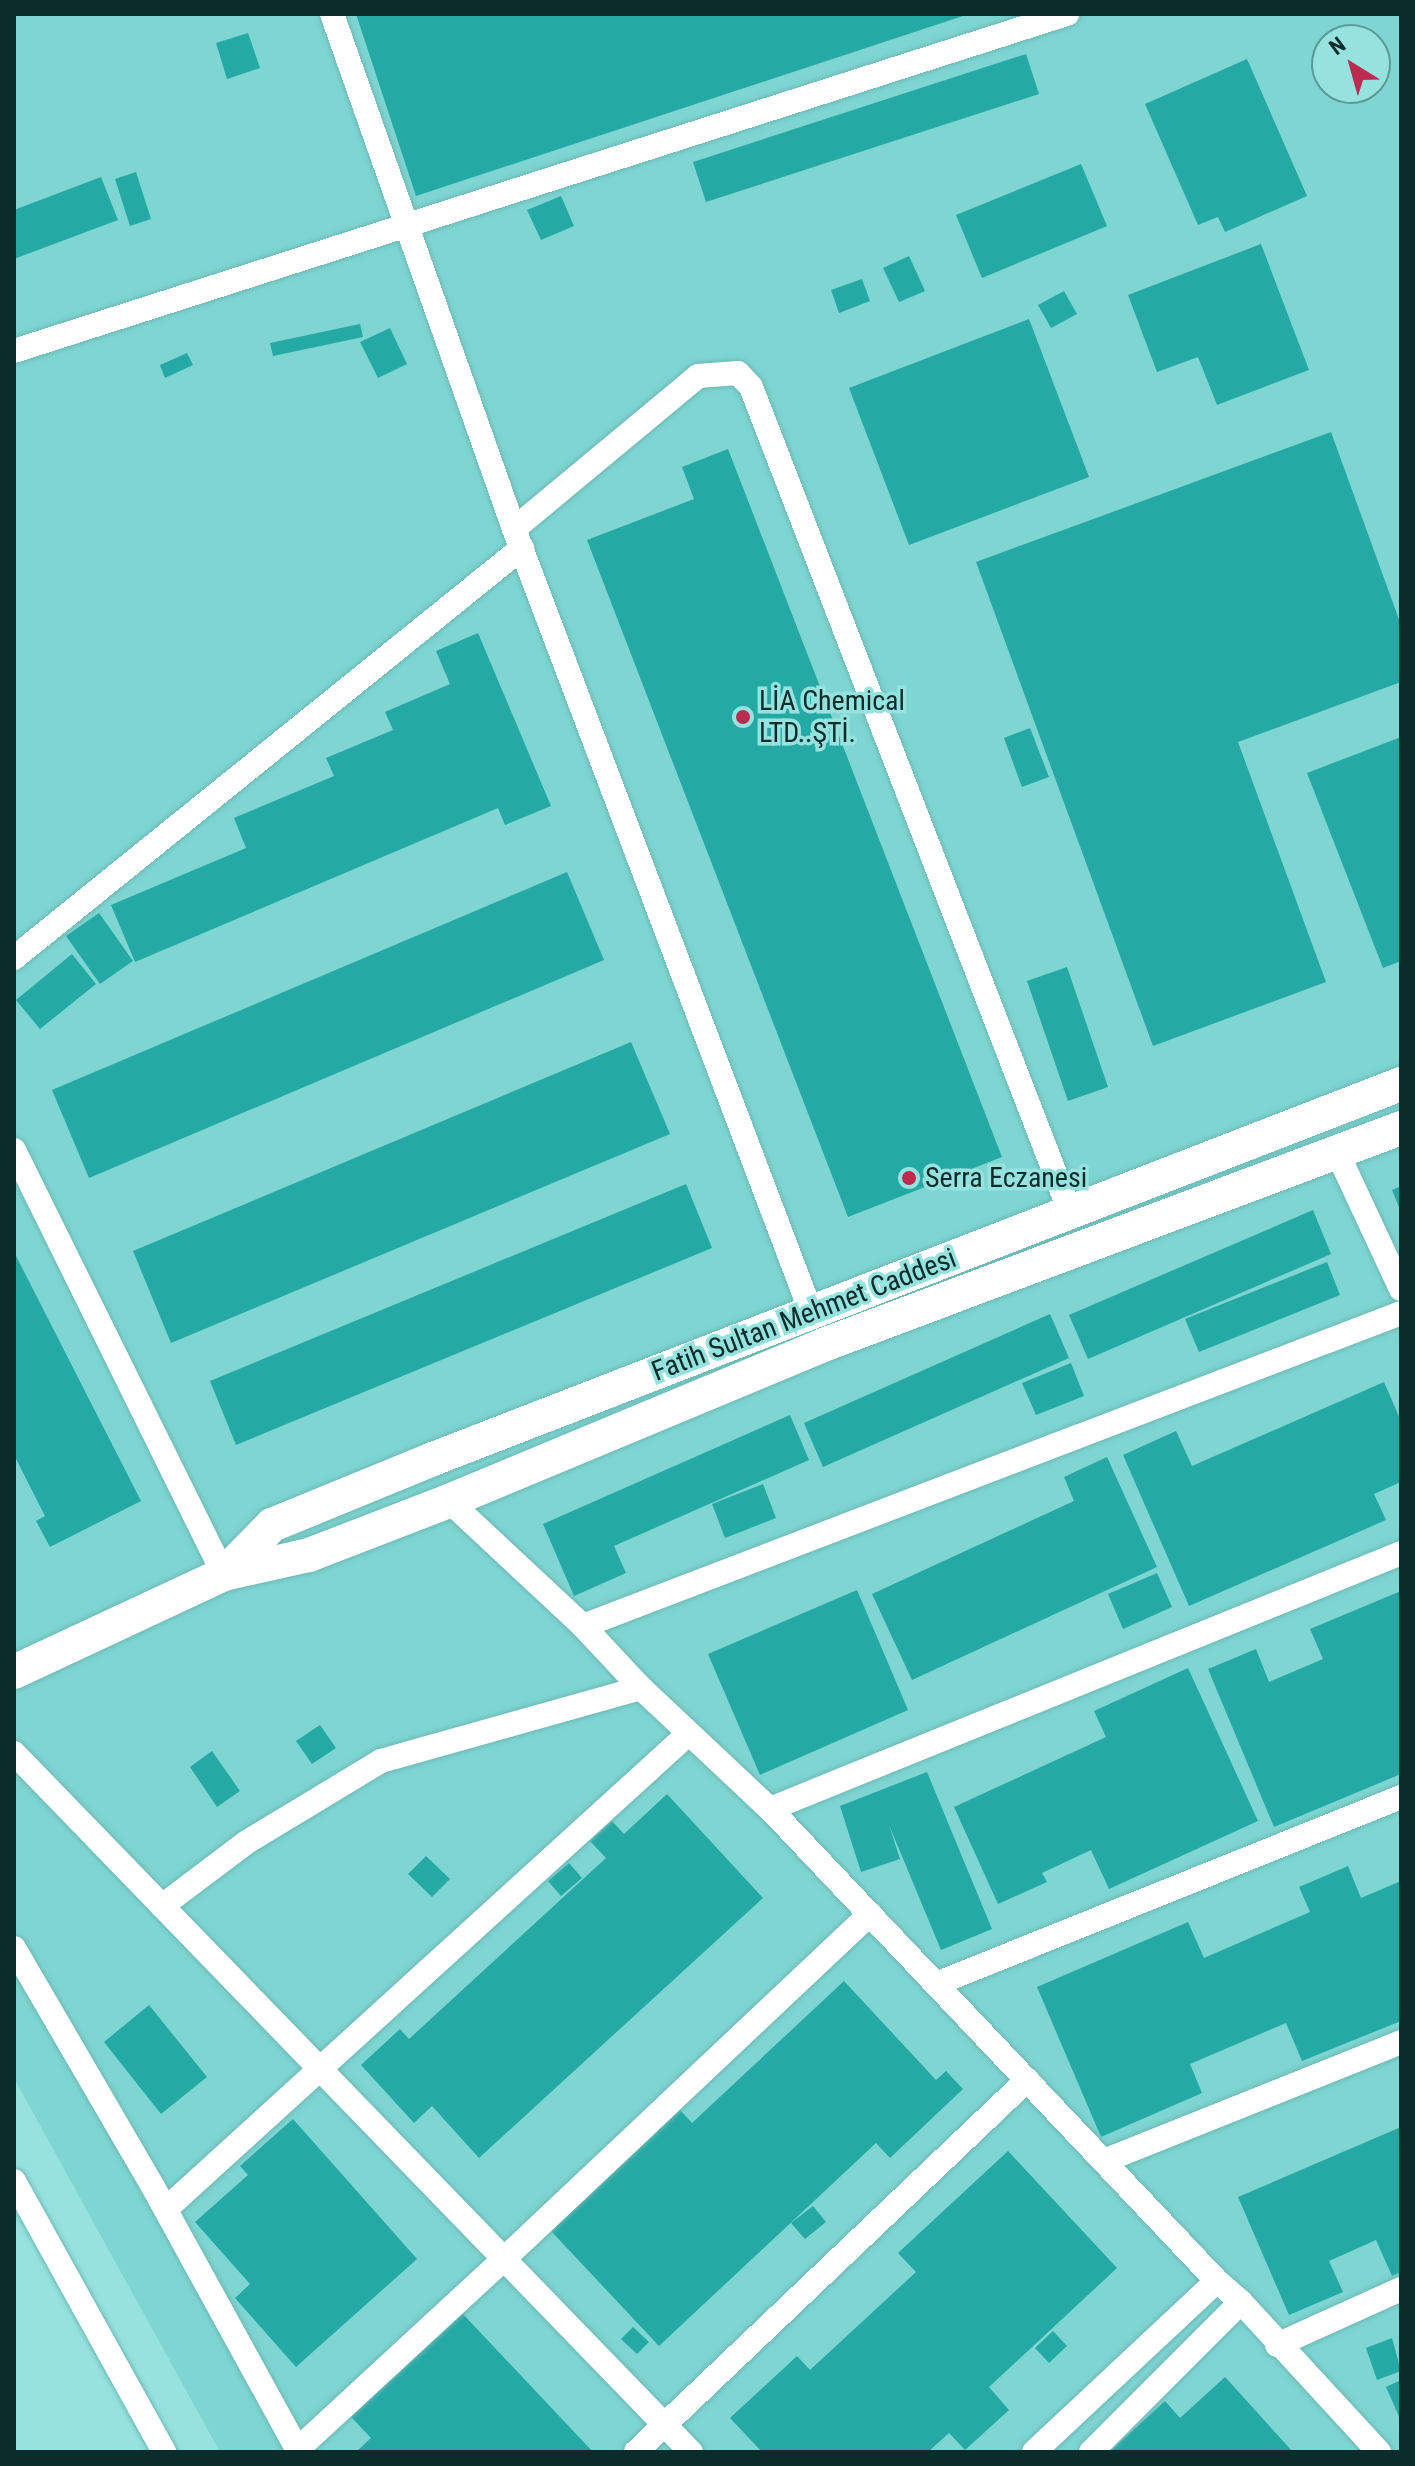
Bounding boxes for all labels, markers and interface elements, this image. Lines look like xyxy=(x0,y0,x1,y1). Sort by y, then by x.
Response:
north arrow xyxy=(1311,24,1391,104)
text: N xyxy=(1325,32,1350,60)
place label: LİA Chemical LTD..ŞTİ. xyxy=(759,684,905,750)
marker: LİA Chemical LTD..ŞTİ. xyxy=(734,708,752,726)
place label: Serra Eczanesi xyxy=(925,1161,1087,1195)
marker: Serra Eczanesi xyxy=(900,1169,918,1187)
street label: Fatih Sultan Mehmet Caddesi xyxy=(647,1241,961,1389)

